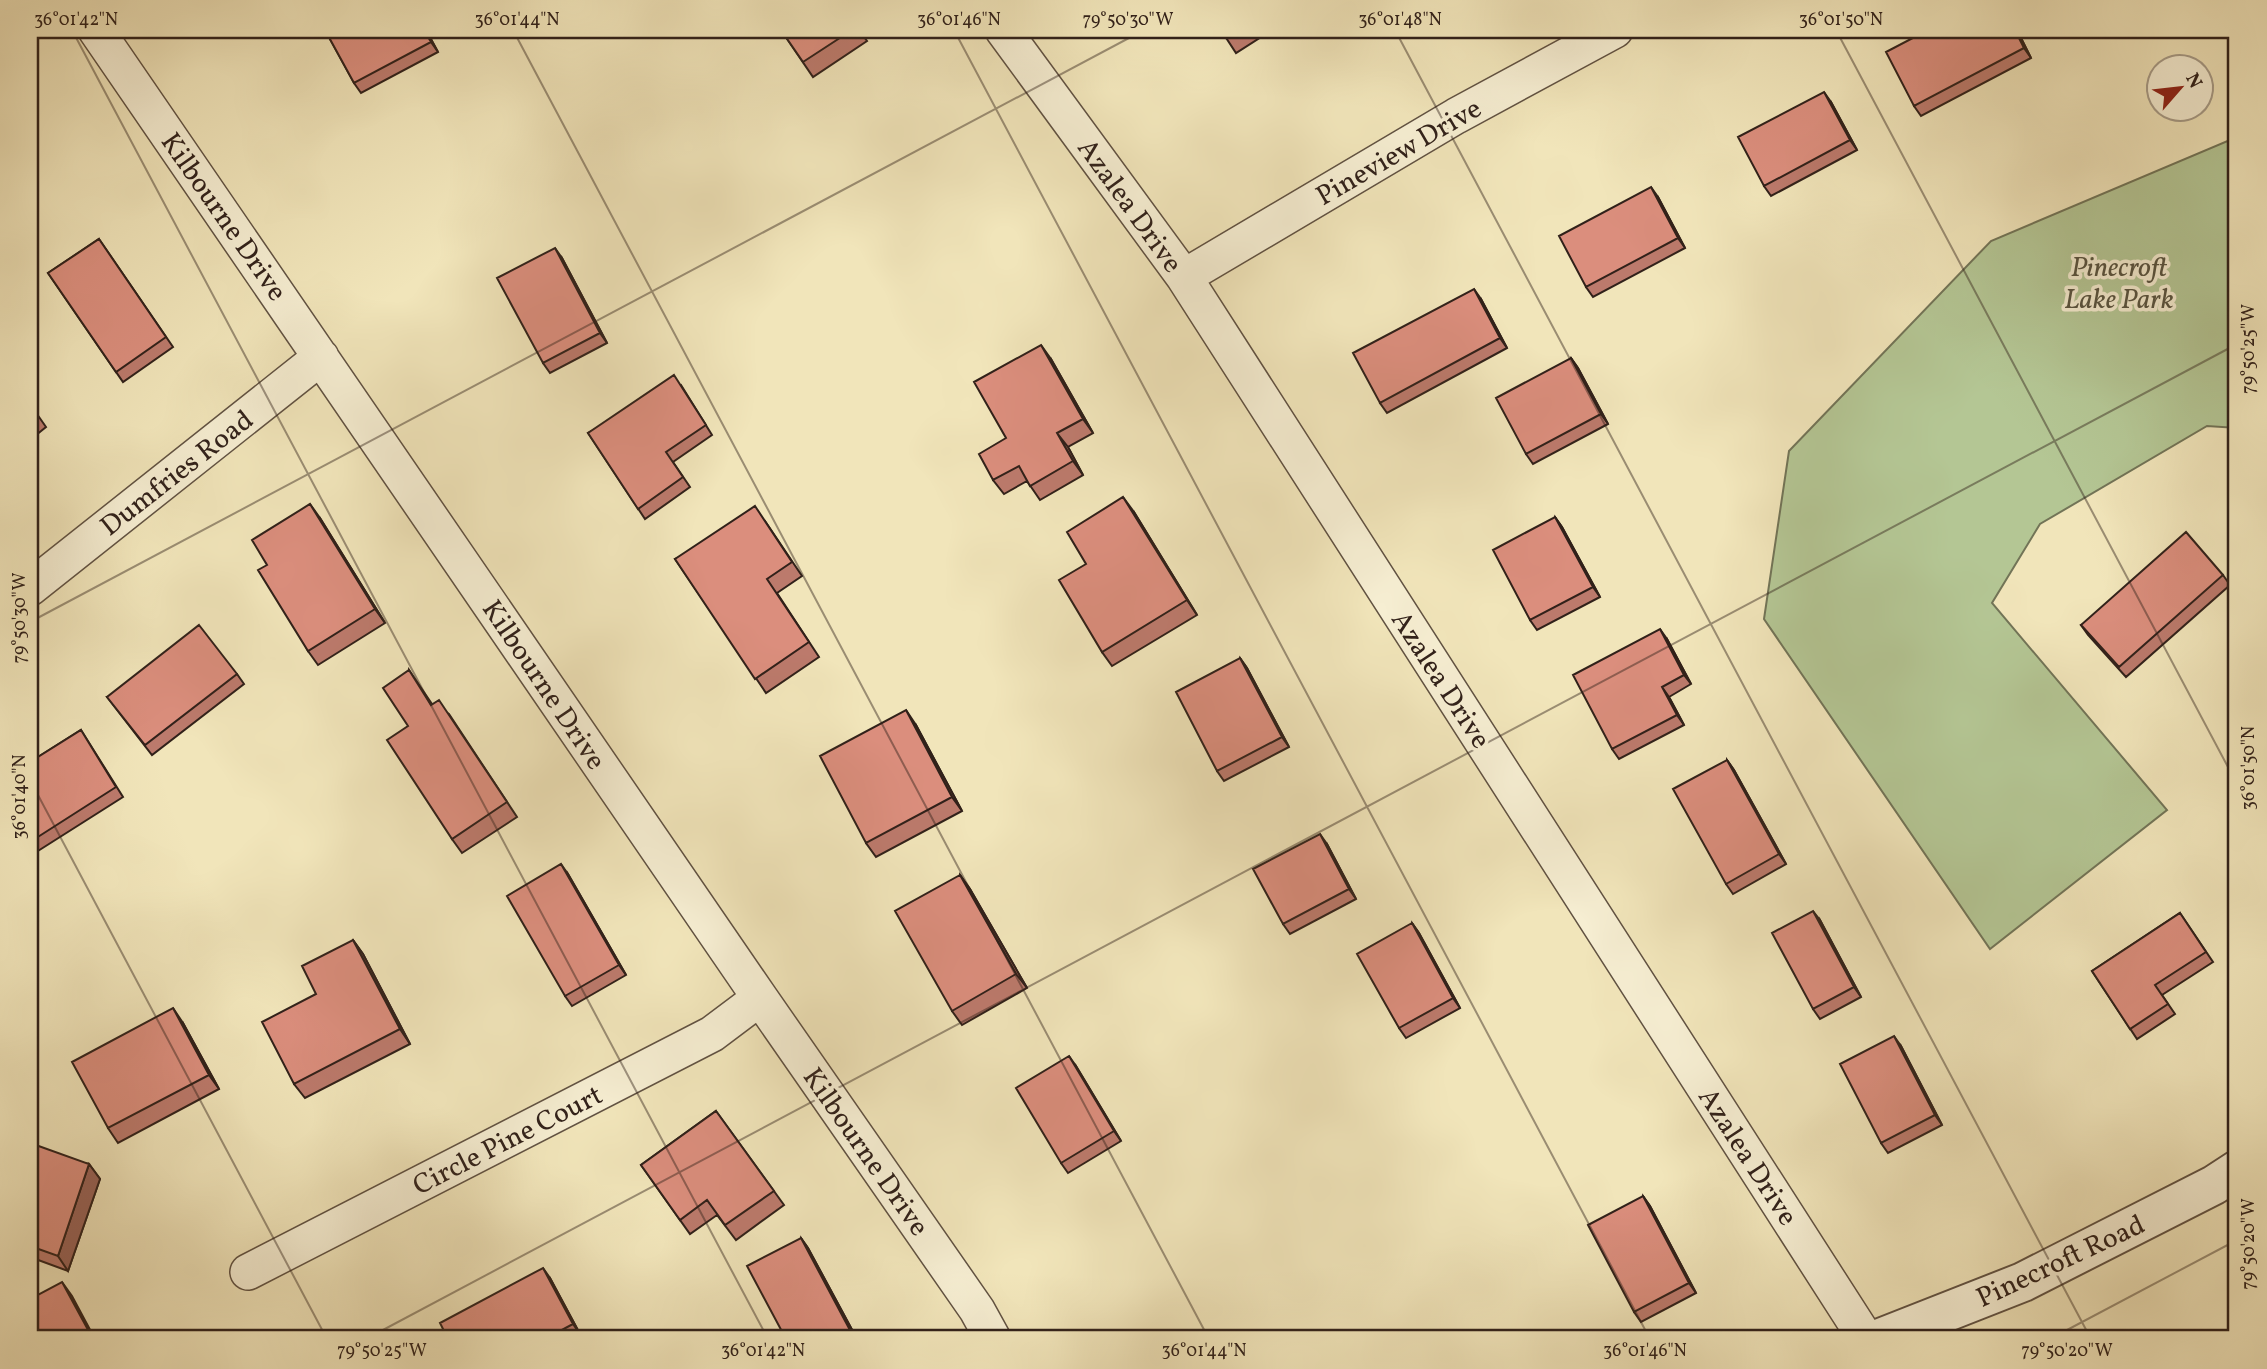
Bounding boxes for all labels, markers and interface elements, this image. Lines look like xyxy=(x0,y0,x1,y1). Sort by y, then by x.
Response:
text: 36°01'42"N xyxy=(34,8,118,33)
text: 36°01'44"N xyxy=(474,8,560,33)
text: 36°01'46"N xyxy=(917,8,1001,33)
text: 79°50'30"W xyxy=(1082,8,1174,33)
text: 36°01'48"N xyxy=(1358,8,1442,33)
text: 36°01'50"N xyxy=(1799,8,1883,33)
north arrow xyxy=(2144,52,2214,122)
text: N xyxy=(2179,69,2208,93)
street label: Pineview Drive xyxy=(1309,90,1489,216)
street label: Kilbourne Drive xyxy=(150,125,296,310)
street label: Azalea Drive xyxy=(1067,131,1191,282)
park label: Pinecroft Lake Park xyxy=(2064,249,2174,320)
text: 79°50'25"W xyxy=(2237,304,2262,394)
street label: Dumfries Road xyxy=(93,402,262,546)
text: 79°50'30"W xyxy=(8,572,33,664)
street label: Kilbourne Drive xyxy=(472,593,614,778)
street label: Azalea Drive xyxy=(1381,604,1499,757)
text: 36°01'50"N xyxy=(2237,726,2262,810)
text: 36°01'40"N xyxy=(8,754,33,840)
street label: Kilbourne Drive xyxy=(792,1060,938,1245)
street label: Circle Pine Court xyxy=(406,1077,610,1206)
street label: Azalea Drive xyxy=(1688,1081,1806,1234)
text: 79°50'20"W xyxy=(2237,1198,2262,1290)
street label: Pinecroft Road xyxy=(1970,1206,2152,1318)
text: 79°50'25"W xyxy=(337,1339,427,1364)
text: 36°01'42"N xyxy=(721,1339,805,1364)
text: 36°01'44"N xyxy=(1161,1339,1247,1364)
text: 36°01'46"N xyxy=(1603,1339,1687,1364)
text: 79°50'20"W xyxy=(2021,1339,2113,1364)

